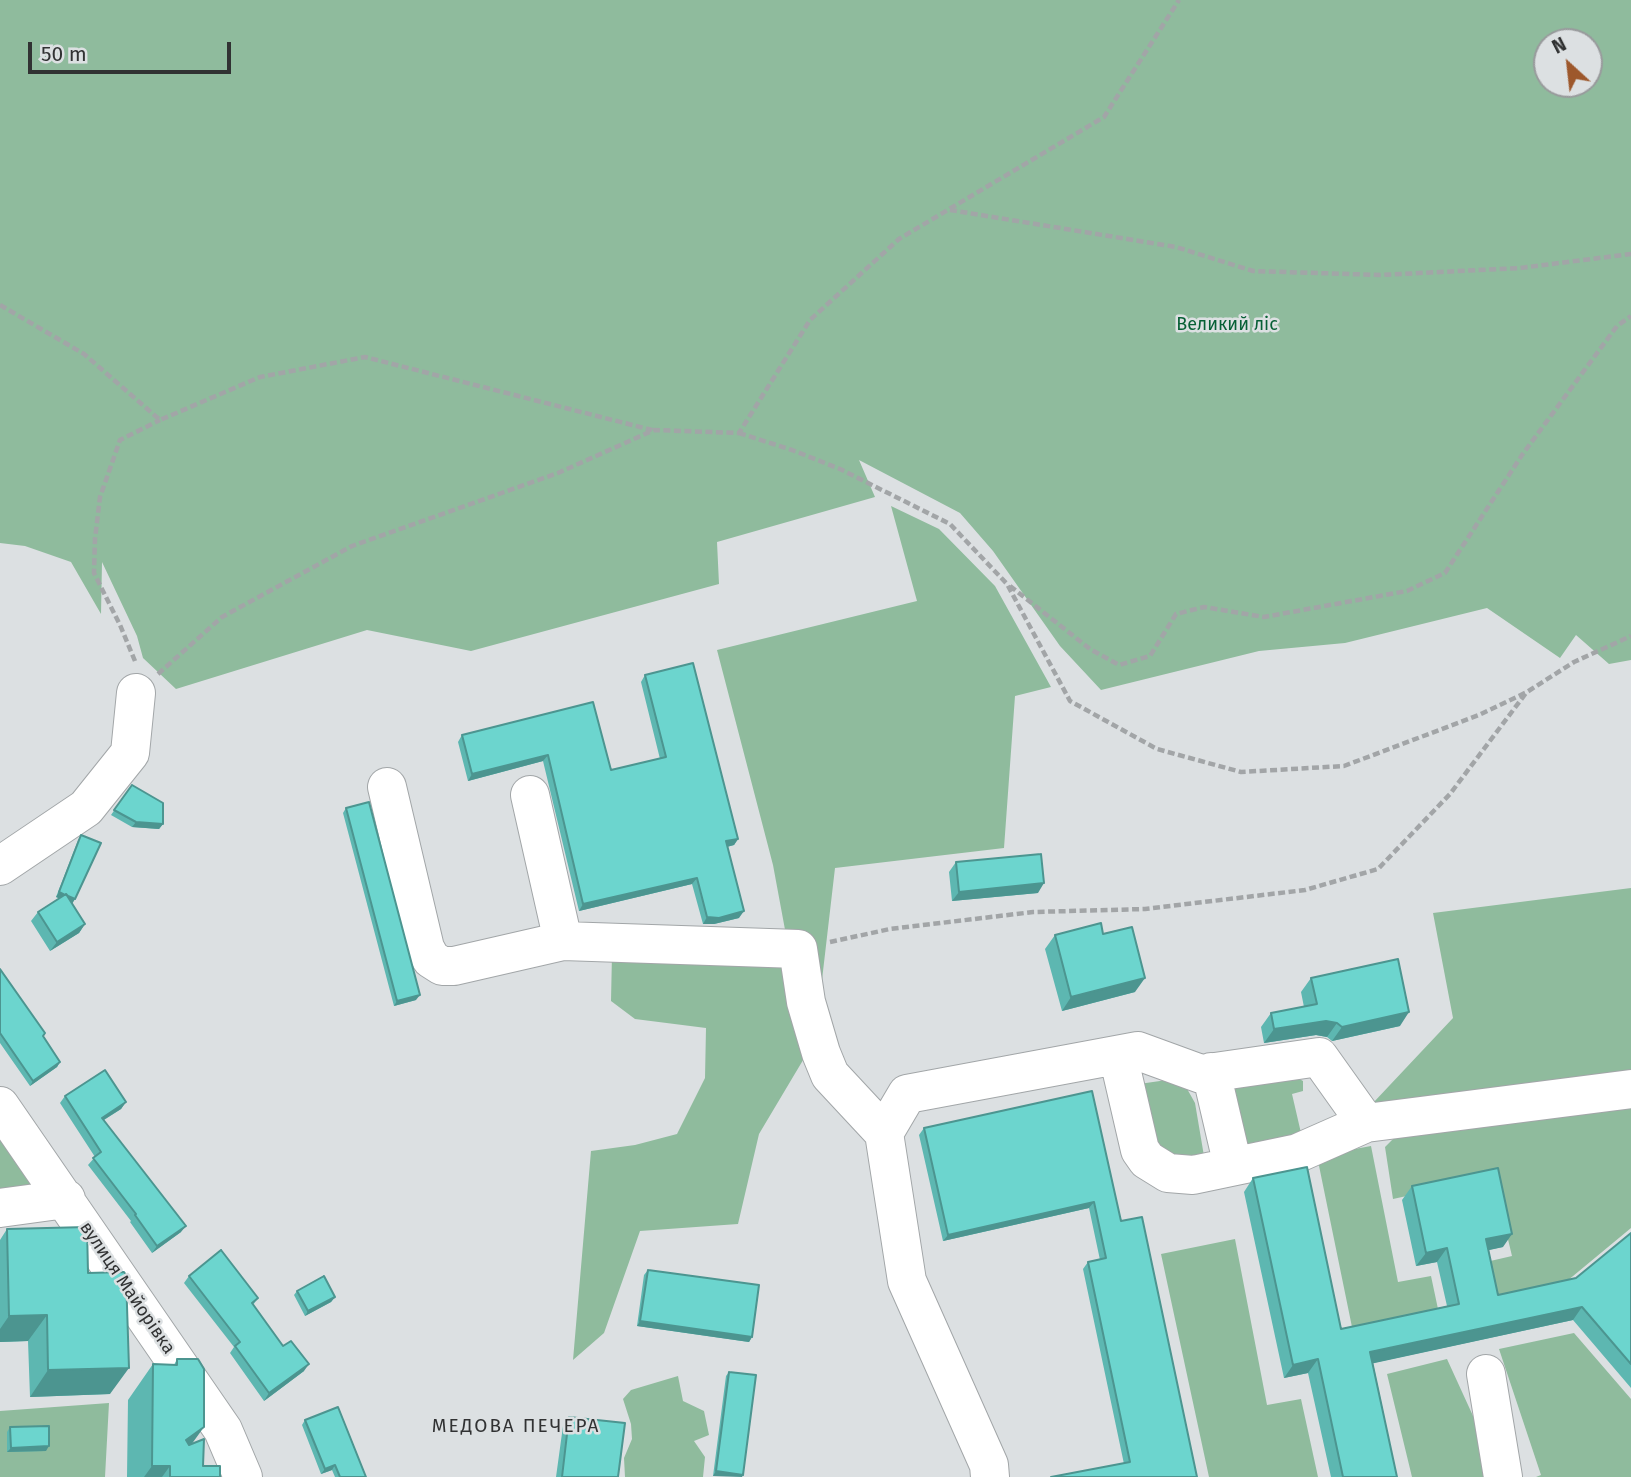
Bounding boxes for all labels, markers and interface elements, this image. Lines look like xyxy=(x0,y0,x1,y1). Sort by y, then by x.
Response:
scale bar xyxy=(32,28,234,72)
north arrow xyxy=(1533,28,1603,98)
text: N xyxy=(1548,33,1570,59)
text: 50 m xyxy=(41,41,87,67)
park label: Великий ліс xyxy=(1176,314,1278,336)
street label: вулиця Майорівка xyxy=(75,1218,179,1358)
district label: МЕДОВА ПЕЧЕРА xyxy=(433,1416,599,1438)

